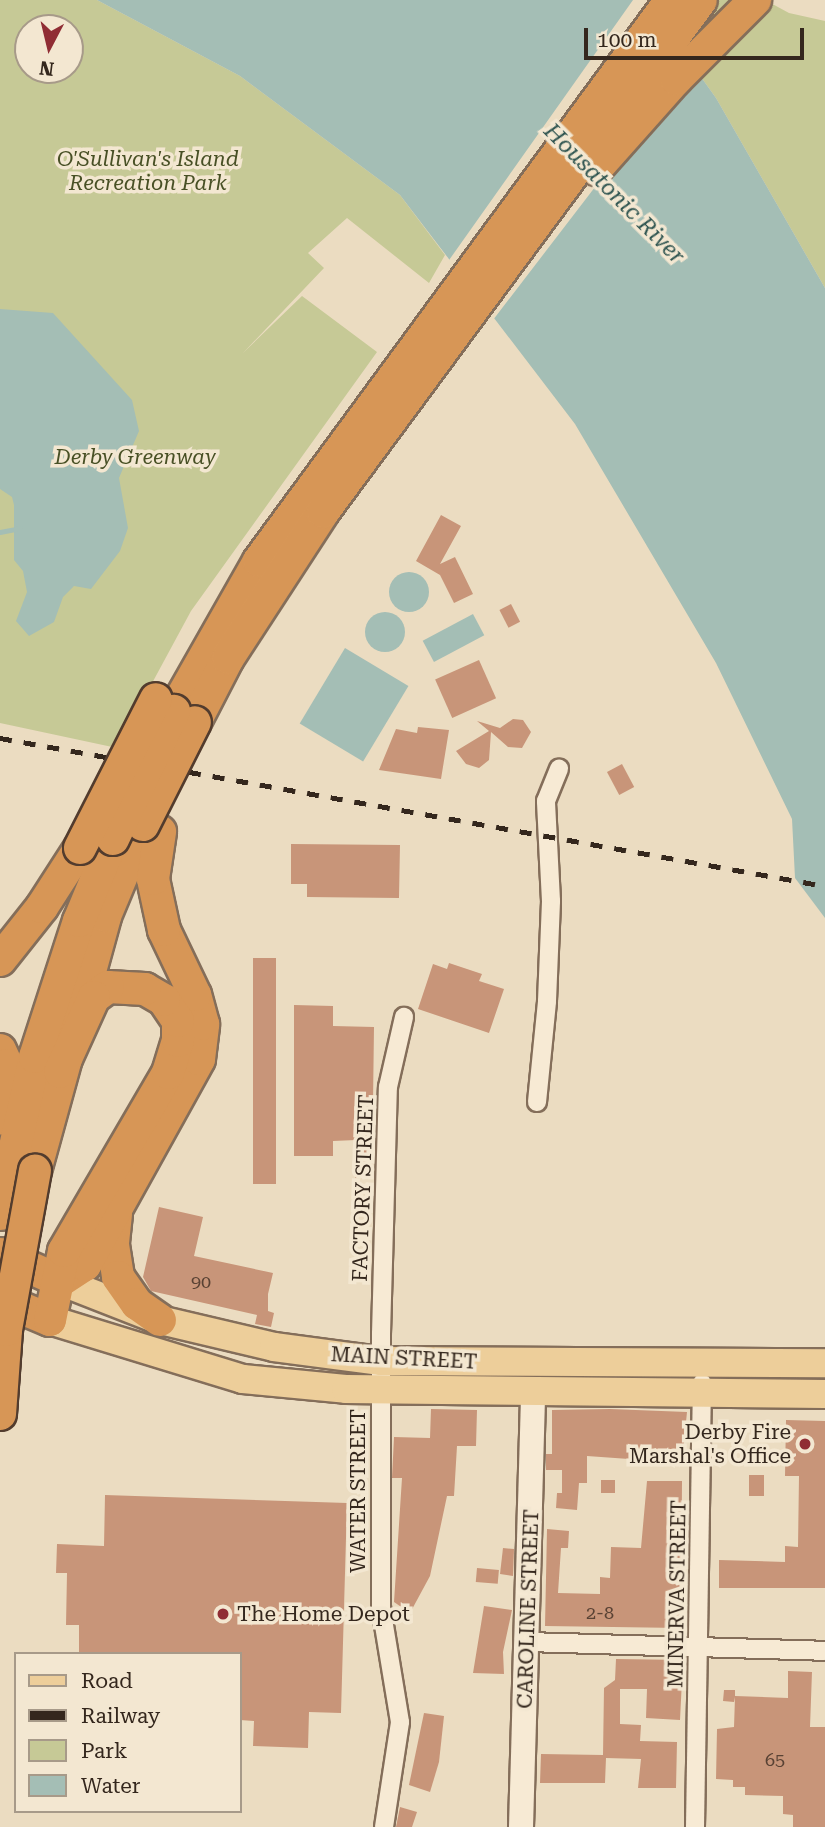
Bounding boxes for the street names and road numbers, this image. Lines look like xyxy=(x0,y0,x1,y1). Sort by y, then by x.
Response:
street label: FACTORY STREET xyxy=(347,1094,379,1282)
street label: MAIN STREET xyxy=(330,1342,478,1374)
street label: WATER STREET xyxy=(345,1409,371,1573)
street label: MINERVA STREET xyxy=(663,1500,691,1688)
street label: CAROLINE STREET xyxy=(512,1509,544,1709)

